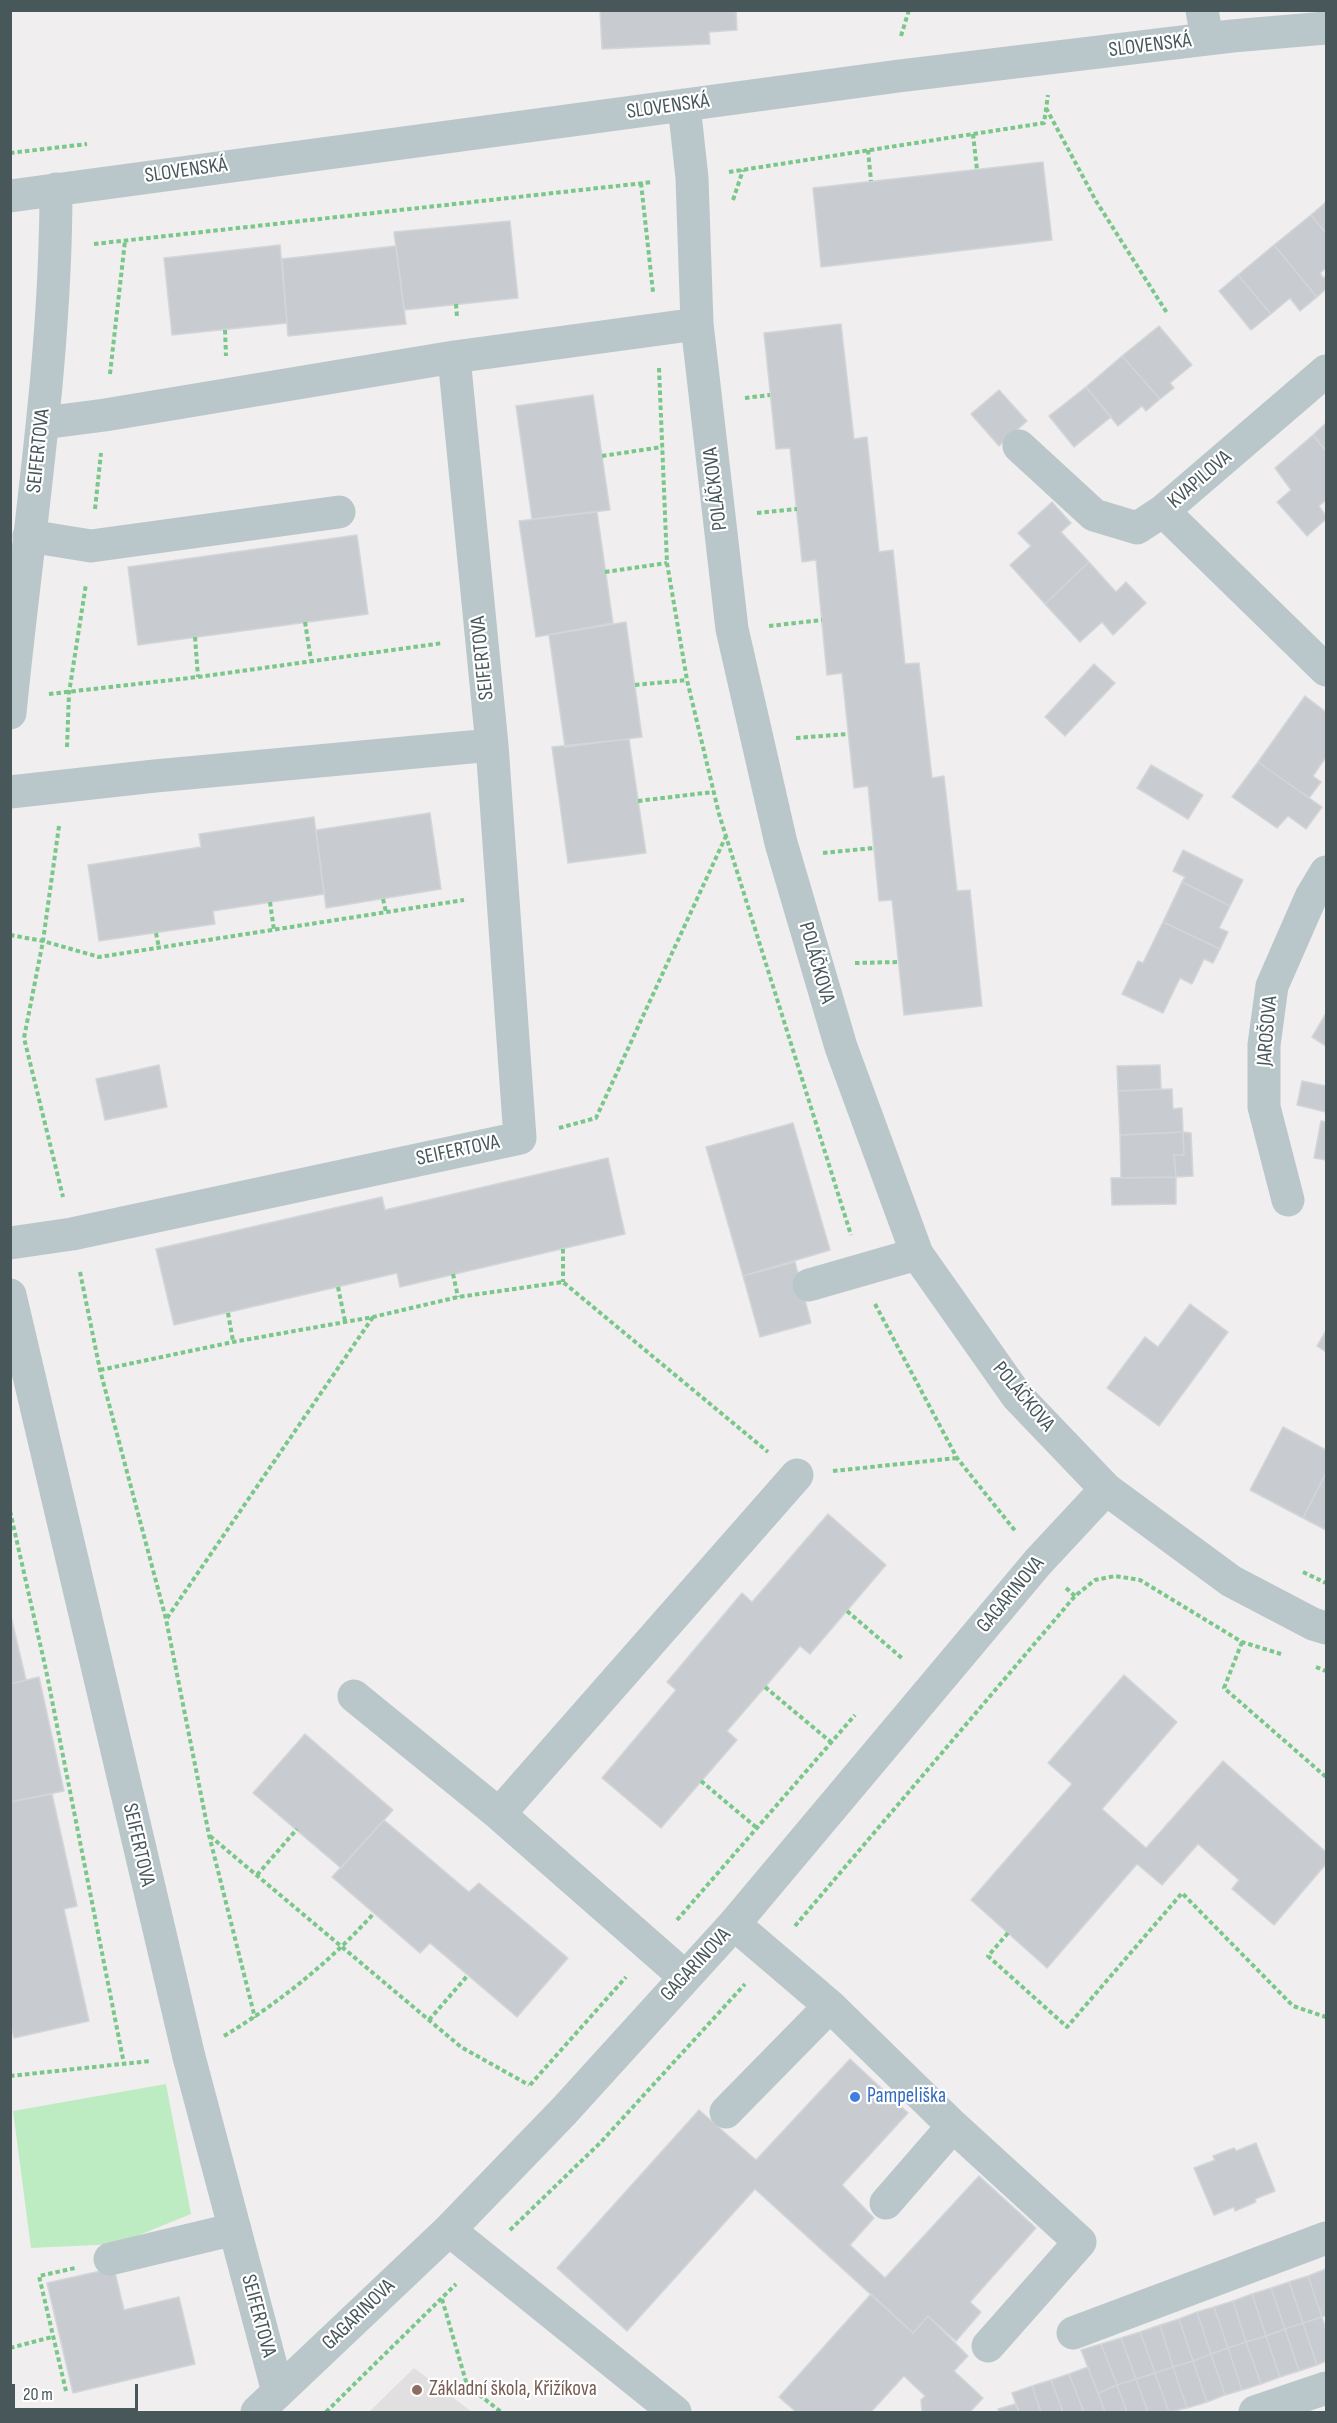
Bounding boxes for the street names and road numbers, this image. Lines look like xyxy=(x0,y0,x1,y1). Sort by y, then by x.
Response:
street label: SLOVENSKÁ xyxy=(1107,28,1193,64)
street label: SLOVENSKÁ xyxy=(625,89,711,125)
street label: SLOVENSKÁ xyxy=(143,153,229,189)
street label: SEIFERTOVA xyxy=(22,408,56,494)
street label: KVAPILOVA xyxy=(1163,445,1237,515)
street label: POLÁČKOVA xyxy=(698,446,734,532)
street label: SEIFERTOVA xyxy=(466,615,500,701)
street label: POLÁČKOVA xyxy=(792,919,840,1007)
street label: JAROŠOVA xyxy=(1252,995,1284,1067)
street label: SEIFERTOVA xyxy=(414,1130,502,1172)
street label: POLÁČKOVA xyxy=(987,1357,1059,1437)
street label: GAGARINOVA xyxy=(972,1552,1050,1638)
street label: SEIFERTOVA xyxy=(116,1801,160,1889)
street label: GAGARINOVA xyxy=(656,1923,736,2007)
street label: SEIFERTOVA xyxy=(235,2272,281,2360)
street label: GAGARINOVA xyxy=(317,2274,401,2356)

